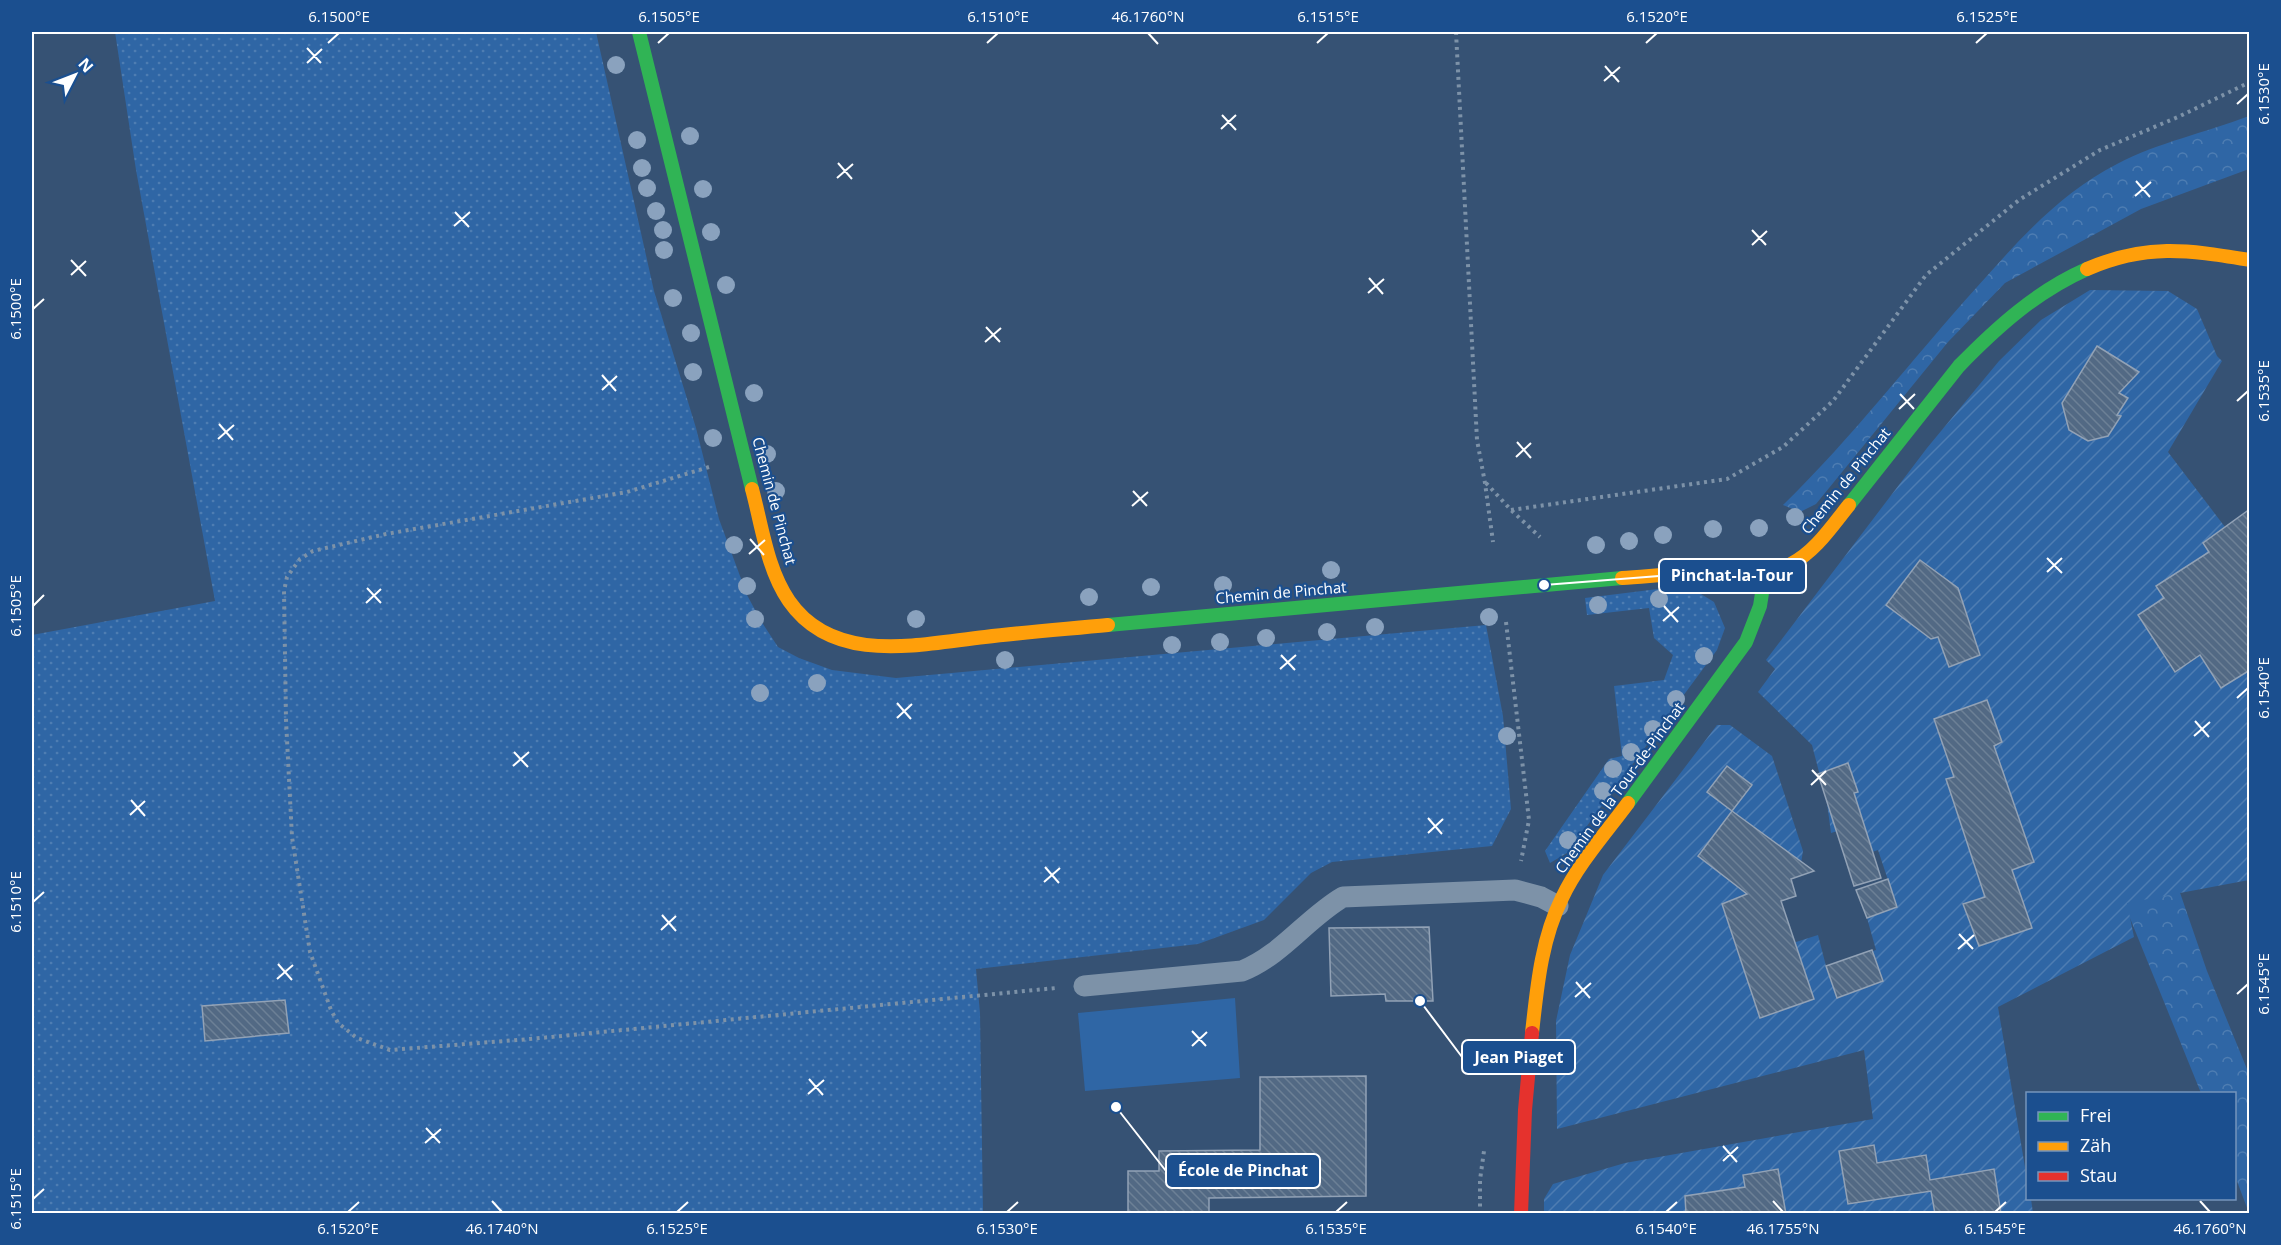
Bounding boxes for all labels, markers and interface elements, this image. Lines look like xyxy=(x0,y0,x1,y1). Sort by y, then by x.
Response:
text: 6.1500°E xyxy=(308,6,370,26)
text: 6.1505°E xyxy=(638,6,700,26)
text: 6.1510°E xyxy=(967,6,1029,26)
text: 46.1760°N xyxy=(1111,6,1185,26)
text: 6.1515°E xyxy=(1297,6,1359,26)
text: 6.1520°E xyxy=(1626,6,1688,26)
text: 6.1525°E xyxy=(1956,6,2018,26)
north arrow xyxy=(45,45,105,105)
text: N xyxy=(74,53,99,77)
text: 6.1530°E xyxy=(2253,63,2273,125)
text: 6.1500°E xyxy=(5,278,25,340)
text: 6.1535°E xyxy=(2253,360,2273,422)
street label: Chemin de Pinchat xyxy=(1796,423,1894,538)
street label: Chemin de Pinchat xyxy=(748,435,802,567)
callout: Pinchat-la-Tour xyxy=(1659,559,1806,593)
text: Pinchat-la-Tour xyxy=(1671,564,1793,586)
text: 6.1505°E xyxy=(5,575,25,637)
street label: Chemin de Pinchat xyxy=(1215,576,1347,608)
text: 6.1540°E xyxy=(2253,657,2273,719)
street label: Chemin de la Tour-de-Pinchat xyxy=(1550,698,1688,877)
text: 6.1510°E xyxy=(5,871,25,933)
text: 6.1545°E xyxy=(2253,953,2273,1015)
callout: Jean Piaget xyxy=(1462,1040,1575,1074)
text: Jean Piaget xyxy=(1472,1046,1564,1068)
legend xyxy=(2026,1092,2236,1200)
text: Frei xyxy=(2080,1103,2111,1127)
text: Zäh xyxy=(2080,1133,2111,1157)
callout: École de Pinchat xyxy=(1166,1154,1320,1188)
text: École de Pinchat xyxy=(1178,1159,1308,1181)
text: Stau xyxy=(2080,1163,2117,1187)
text: 6.1515°E xyxy=(5,1168,25,1230)
text: 6.1520°E xyxy=(317,1218,379,1238)
text: 46.1740°N xyxy=(465,1218,539,1238)
text: 6.1525°E xyxy=(646,1218,708,1238)
text: 6.1530°E xyxy=(976,1218,1038,1238)
text: 6.1535°E xyxy=(1305,1218,1367,1238)
text: 6.1540°E xyxy=(1635,1218,1697,1238)
text: 46.1755°N xyxy=(1746,1218,1820,1238)
text: 6.1545°E xyxy=(1964,1218,2026,1238)
text: 46.1760°N xyxy=(2173,1218,2247,1238)

